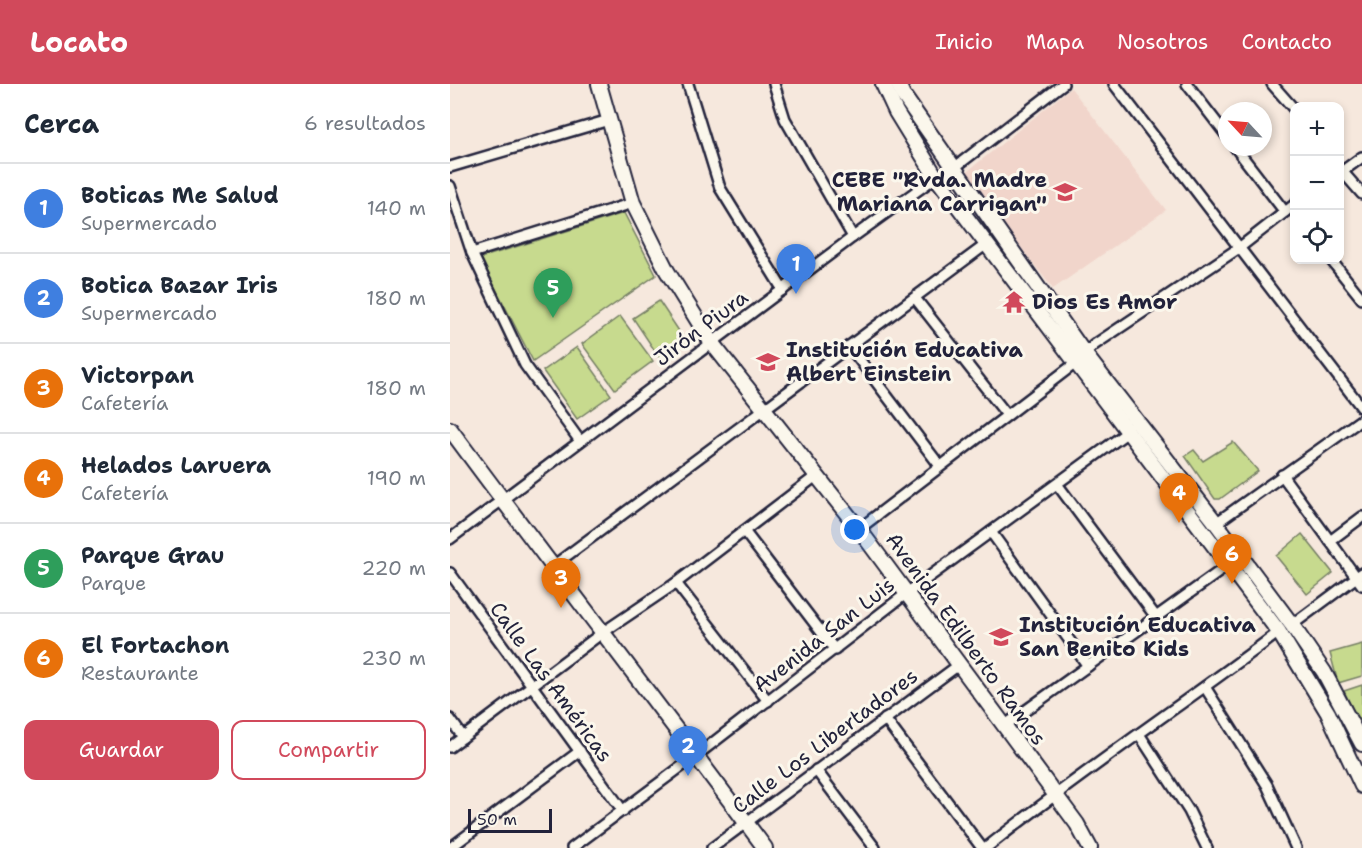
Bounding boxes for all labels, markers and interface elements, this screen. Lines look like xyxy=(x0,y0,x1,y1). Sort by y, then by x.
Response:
text: Locato xyxy=(30,23,128,61)
text: Inicio xyxy=(935,28,993,56)
text: Mapa xyxy=(1026,28,1084,56)
text: Nosotros xyxy=(1117,28,1208,56)
text: Contacto xyxy=(1241,28,1332,56)
north arrow xyxy=(1218,102,1272,156)
map controls xyxy=(1290,102,1344,264)
button: + xyxy=(1290,102,1344,156)
text: Cerca xyxy=(24,106,99,141)
text: 6 resultados xyxy=(304,110,426,136)
button: − xyxy=(1290,156,1344,210)
place label: CEBE "Rvda. Madre Mariana Carrigan" xyxy=(832,166,1047,218)
school or university icon: CEBE "Rvda. Madre Mariana Carrigan" xyxy=(1052,179,1078,205)
text: Boticas Me Salud xyxy=(81,181,279,210)
text: 1 xyxy=(39,195,48,221)
text: 140 m xyxy=(367,195,426,221)
text: Supermercado xyxy=(81,210,217,236)
button: locate xyxy=(1290,210,1344,264)
pin: 1 xyxy=(776,244,816,294)
pin: 5 xyxy=(534,268,572,318)
text: Botica Bazar Iris xyxy=(81,271,278,300)
street label: Jirón Piura xyxy=(648,283,754,373)
text: 2 xyxy=(37,285,51,311)
text: 180 m xyxy=(366,285,426,311)
place label: Dios Es Amor xyxy=(1032,288,1177,316)
temple icon: Dios Es Amor xyxy=(1001,289,1027,315)
text: Supermercado xyxy=(81,300,217,326)
place label: Institución Educativa Albert Einstein xyxy=(786,336,1024,388)
school or university icon: Institución Educativa Albert Einstein xyxy=(755,349,781,375)
text: Victorpan xyxy=(81,361,194,390)
text: 3 xyxy=(37,375,51,401)
text: 180 m xyxy=(366,375,426,401)
text: Cafetería xyxy=(81,390,169,416)
text: Helados Laruera xyxy=(81,451,271,480)
text: 4 xyxy=(37,465,51,491)
text: 190 m xyxy=(367,465,426,491)
pin: 4 xyxy=(1160,474,1198,523)
text: Cafetería xyxy=(81,480,169,506)
your location xyxy=(840,515,869,544)
street label: Avenida Edilberto Ramos xyxy=(879,527,1053,751)
pin: 6 xyxy=(1212,534,1252,584)
text: Parque Grau xyxy=(81,541,225,570)
text: 5 xyxy=(37,555,50,581)
text: 220 m xyxy=(362,555,426,581)
pin: 3 xyxy=(542,558,580,608)
text: Parque xyxy=(81,570,146,596)
street label: Avenida San Luis xyxy=(747,571,901,699)
street label: Calle Las Américas xyxy=(483,596,619,768)
place label: Institución Educativa San Benito Kids xyxy=(1019,611,1257,663)
school or university icon: Institución Educativa San Benito Kids xyxy=(988,624,1014,650)
text: El Fortachon xyxy=(81,631,229,660)
text: 6 xyxy=(37,645,51,671)
text: 230 m xyxy=(361,645,426,671)
text: Restaurante xyxy=(81,660,199,686)
street label: Calle Los Libertadores xyxy=(726,662,924,820)
button: Guardar xyxy=(24,720,219,780)
button: Compartir xyxy=(231,720,426,780)
pin: 2 xyxy=(668,726,708,776)
scale bar xyxy=(468,806,552,834)
text: 50 m xyxy=(477,809,517,830)

